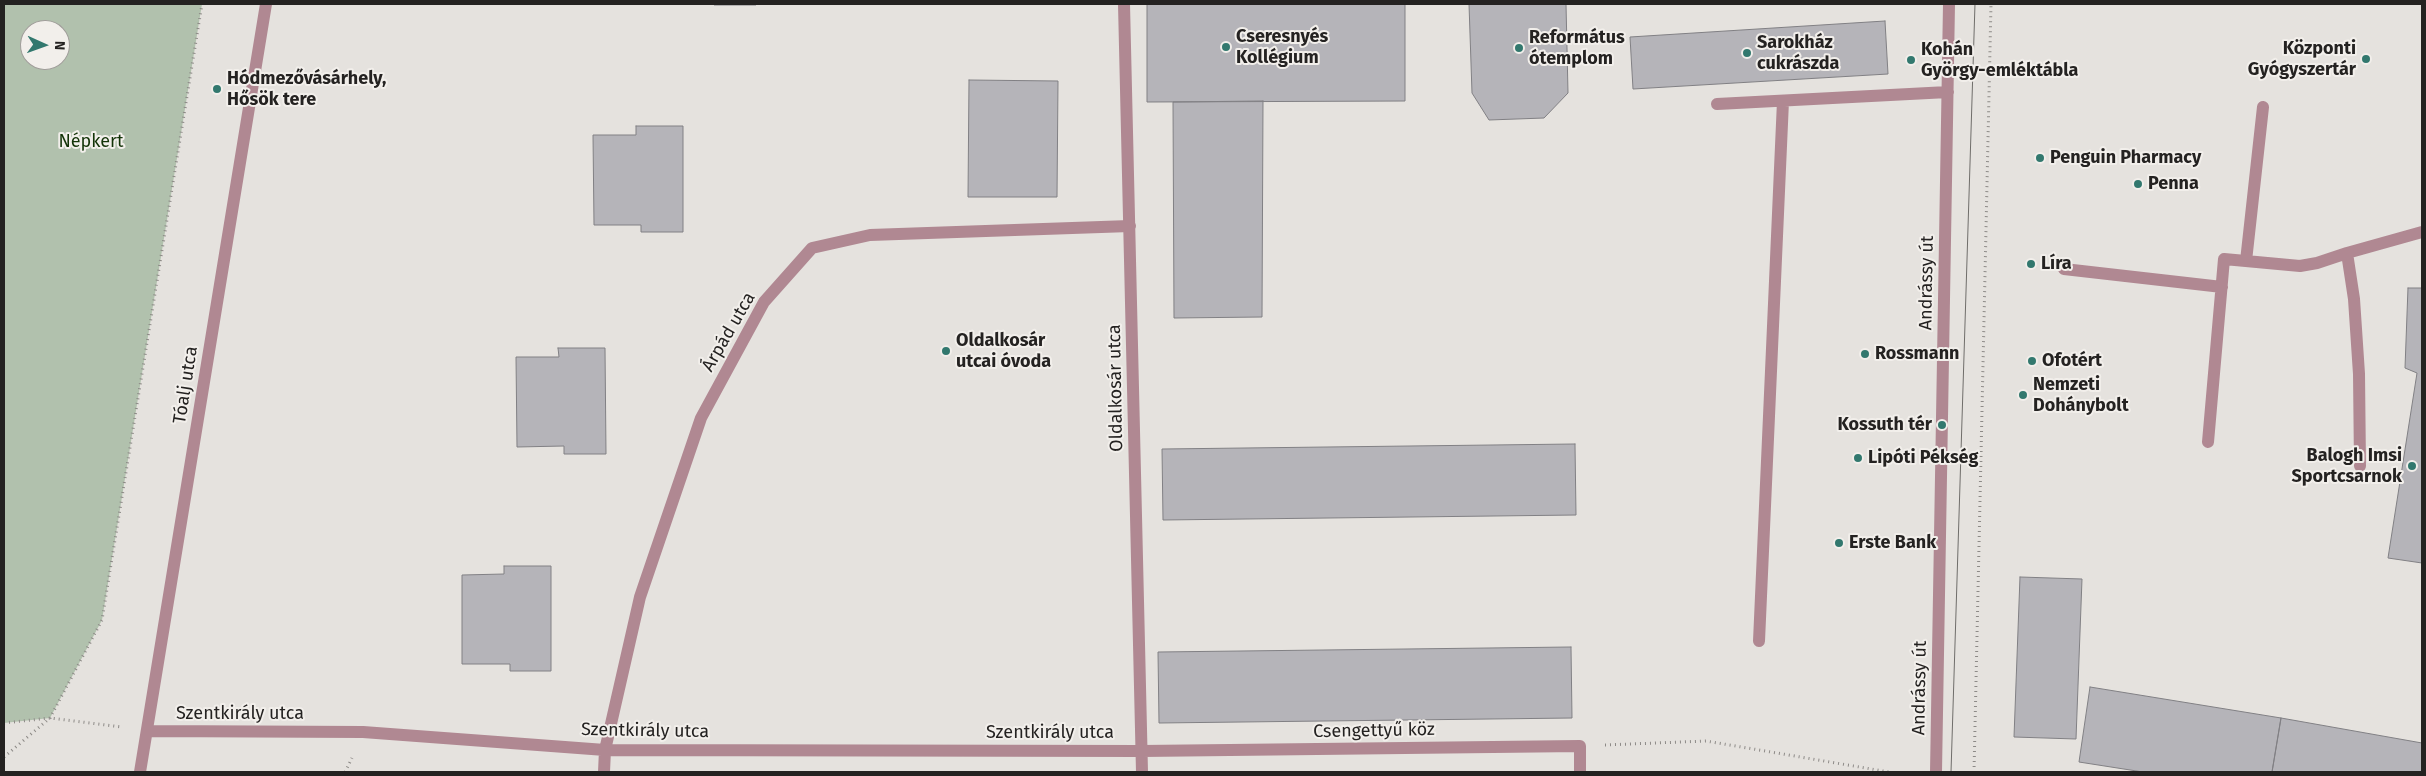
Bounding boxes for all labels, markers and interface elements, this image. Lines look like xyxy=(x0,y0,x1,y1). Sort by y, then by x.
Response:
north arrow xyxy=(20,20,70,70)
place label: Cseresnyés Kollégium xyxy=(1236,26,1328,68)
place label: Református ótemplom xyxy=(1529,27,1625,70)
place label: Sarokház cukrászda xyxy=(1757,32,1839,74)
place label: Központi Gyógyszertár xyxy=(2248,38,2356,80)
place label: Kohán György-emléktábla xyxy=(1921,39,2078,82)
text: N xyxy=(51,41,68,50)
marker: Cseresnyés Kollégium xyxy=(1220,41,1232,53)
marker: Református ótemplom xyxy=(1513,42,1525,54)
marker: Sarokház cukrászda xyxy=(1741,47,1753,59)
marker: Központi Gyógyszertár xyxy=(2360,53,2372,65)
marker: Kohán György-emléktábla xyxy=(1905,54,1917,66)
place label: Hódmezővásárhely, Hősök tere xyxy=(227,68,386,110)
marker: Hódmezővásárhely, Hősök tere xyxy=(211,83,223,95)
park label: Népkert xyxy=(58,131,124,153)
place label: Penguin Pharmacy xyxy=(2050,147,2201,169)
marker: Penguin Pharmacy xyxy=(2034,152,2046,164)
place label: Penna xyxy=(2148,173,2199,195)
marker: Penna xyxy=(2132,178,2144,190)
street label: Andrássy út xyxy=(1915,236,1939,330)
place label: Líra xyxy=(2041,253,2072,275)
marker: Líra xyxy=(2025,258,2037,270)
street label: Árpád utca xyxy=(698,288,760,376)
street label: Oldalkosár utca xyxy=(1104,324,1128,452)
place label: Oldalkosár utcai óvoda xyxy=(956,330,1051,372)
place label: Rossmann xyxy=(1875,343,1959,365)
street label: Tóalj utca xyxy=(169,345,203,425)
marker: Oldalkosár utcai óvoda xyxy=(940,345,952,357)
marker: Rossmann xyxy=(1859,348,1871,360)
place label: Ofotért xyxy=(2042,350,2102,372)
marker: Ofotért xyxy=(2026,355,2038,367)
place label: Nemzeti Dohánybolt xyxy=(2033,374,2129,416)
marker: Nemzeti Dohánybolt xyxy=(2017,389,2029,401)
place label: Kossuth tér xyxy=(1837,414,1932,436)
marker: Kossuth tér xyxy=(1936,419,1948,431)
place label: Balogh Imsi Sportcsarnok xyxy=(2292,445,2402,488)
place label: Lipóti Pékség xyxy=(1868,447,1978,469)
marker: Lipóti Pékség xyxy=(1852,452,1864,464)
marker: Balogh Imsi Sportcsarnok xyxy=(2406,460,2418,472)
place label: Erste Bank xyxy=(1849,532,1936,554)
marker: Erste Bank xyxy=(1833,537,1845,549)
street label: Andrássy út xyxy=(1908,641,1932,735)
street label: Szentkirály utca xyxy=(176,703,304,725)
street label: Szentkirály utca xyxy=(581,719,709,743)
street label: Csengettyű köz xyxy=(1313,719,1435,743)
street label: Szentkirály utca xyxy=(986,722,1114,744)

